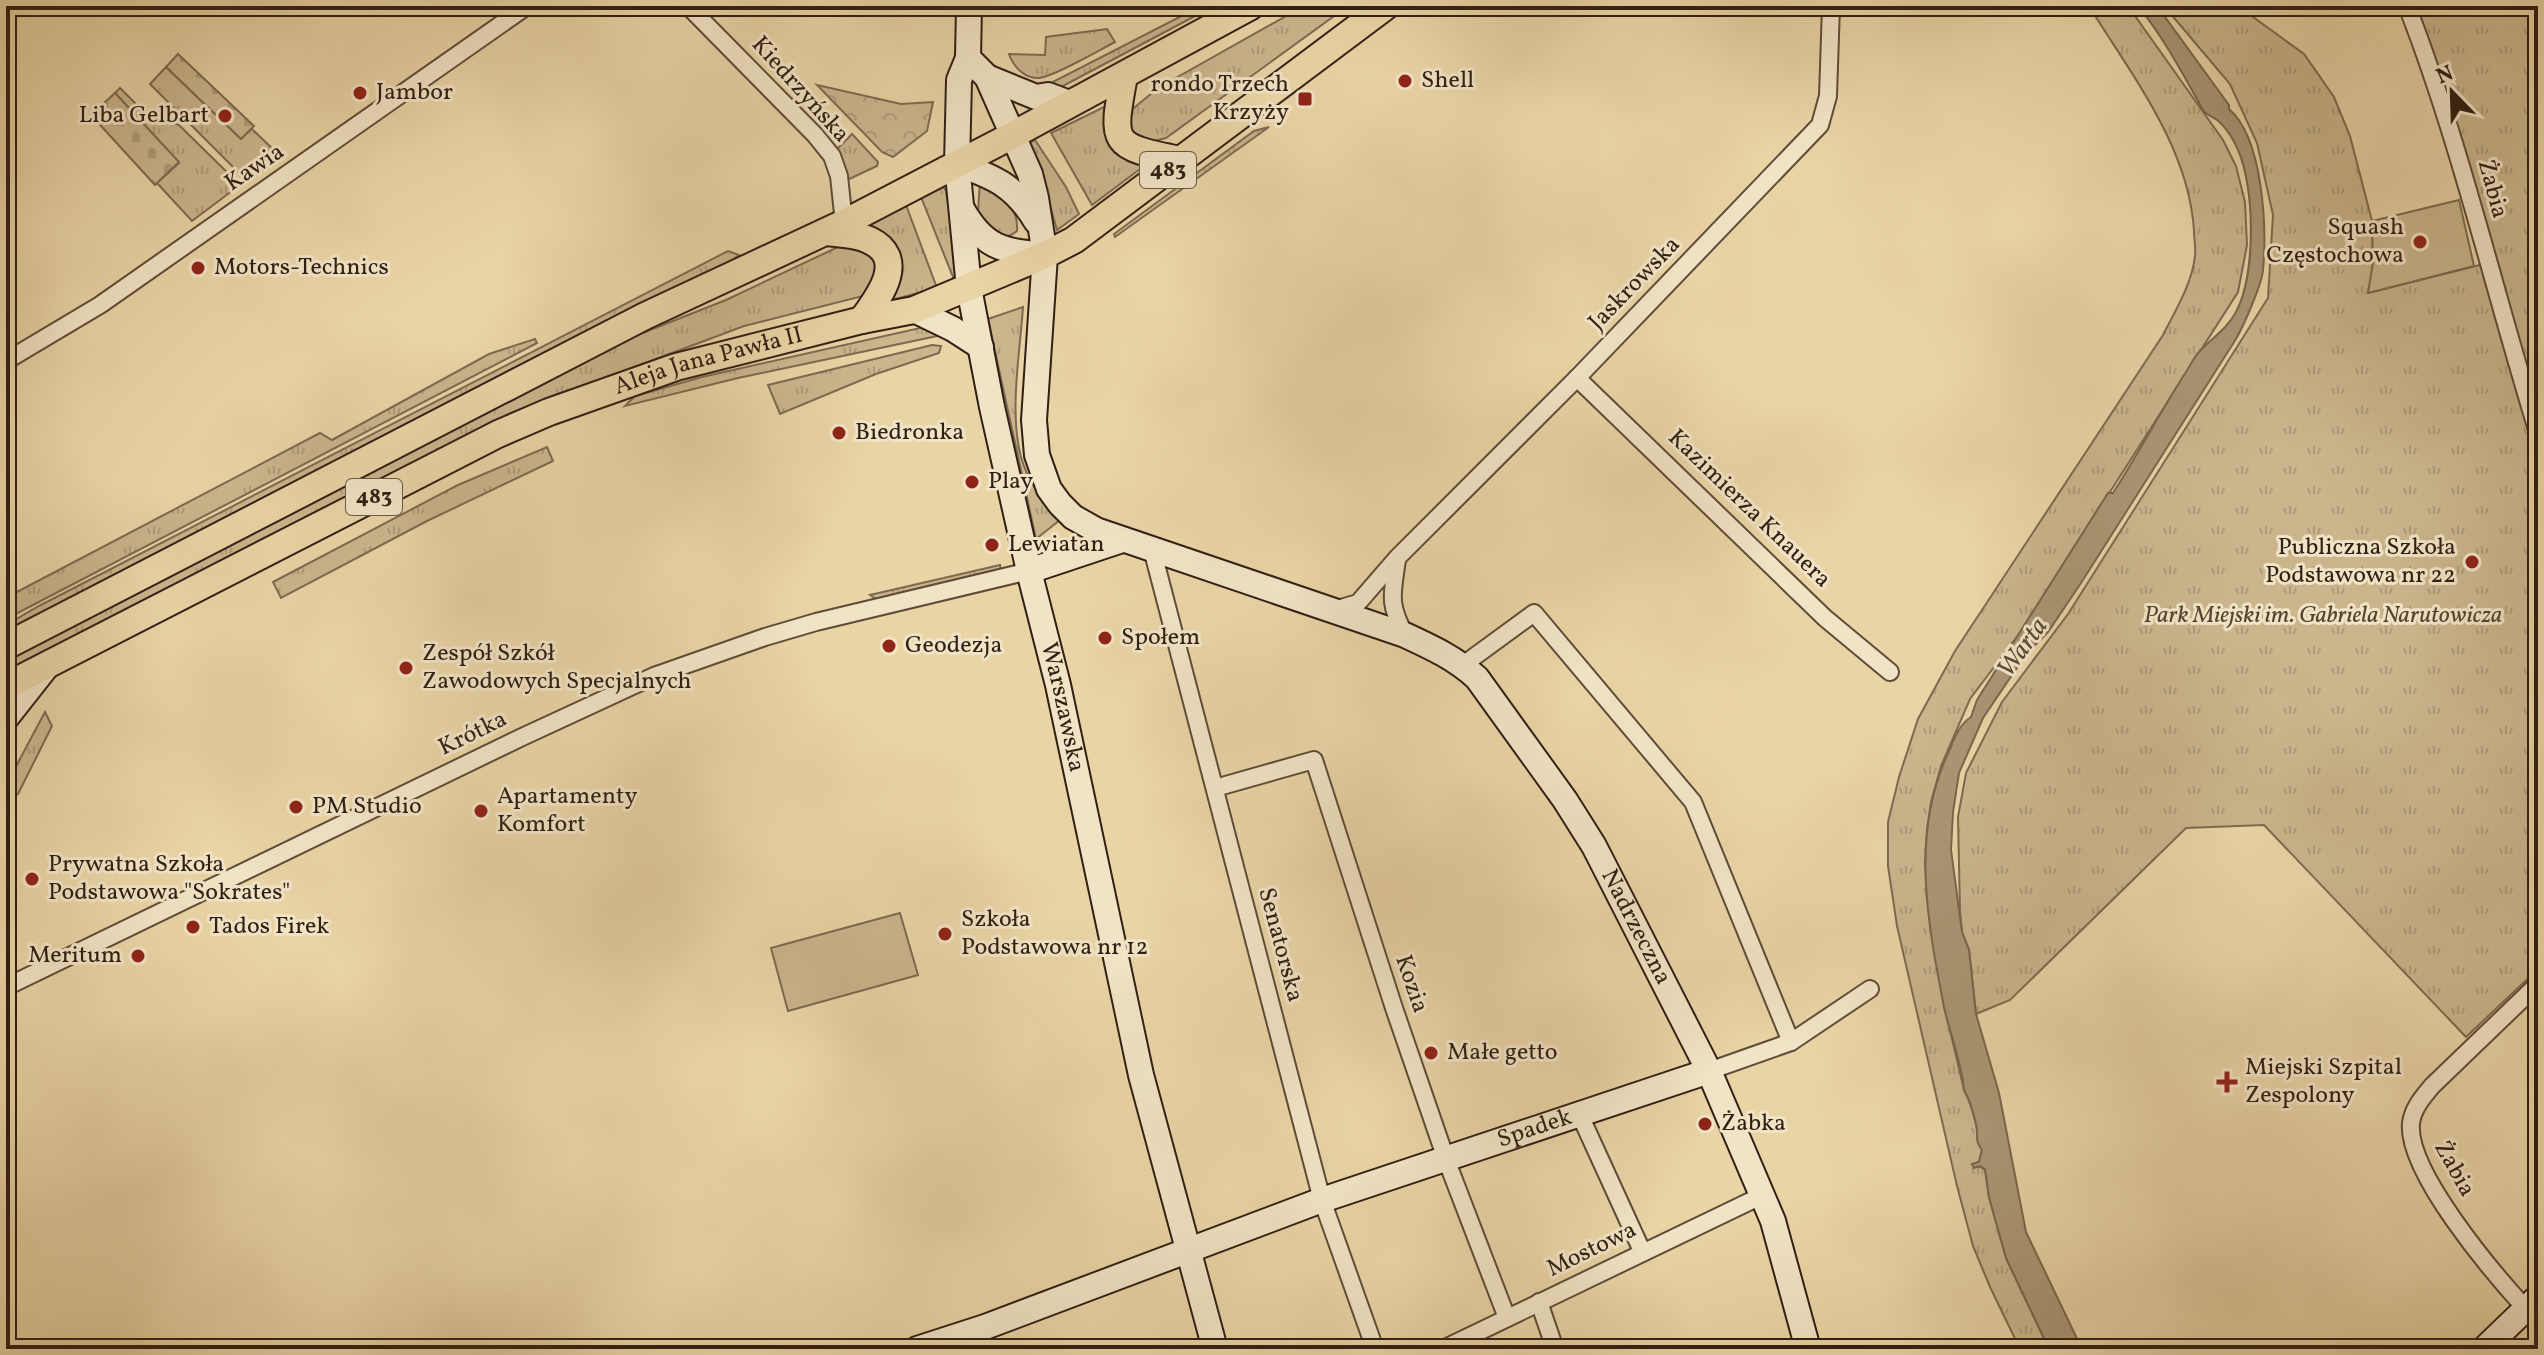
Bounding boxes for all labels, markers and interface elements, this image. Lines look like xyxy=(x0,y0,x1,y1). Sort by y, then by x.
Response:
street label: Kiedrzyńska xyxy=(743,29,857,151)
north arrow xyxy=(2412,52,2492,132)
text: N xyxy=(2432,58,2459,93)
place label: Shell xyxy=(1421,64,1474,98)
place label: rondo Trzech Krzyży xyxy=(1150,68,1289,130)
marker: Shell xyxy=(1396,72,1414,90)
place label: Jambor xyxy=(376,76,453,110)
marker: Jambor xyxy=(351,84,369,102)
marker: rondo Trzech Krzyży xyxy=(1296,90,1314,108)
place label: Liba Gelbart xyxy=(79,99,209,133)
marker: Liba Gelbart xyxy=(216,107,234,125)
street label: Kawia xyxy=(218,136,292,200)
road number: 483 xyxy=(1140,152,1196,188)
street label: Żabia xyxy=(2468,156,2516,222)
place label: Squash Częstochowa xyxy=(2266,211,2404,273)
street label: Jaskrowska xyxy=(1581,229,1689,339)
marker: Squash Częstochowa xyxy=(2411,233,2429,251)
place label: Motors-Technics xyxy=(214,251,389,285)
marker: Motors-Technics xyxy=(189,259,207,277)
street label: Aleja Jana Pawła II xyxy=(610,319,806,405)
place label: Biedronka xyxy=(855,416,964,450)
street label: Kazimierza Knauera xyxy=(1660,422,1838,596)
marker: Biedronka xyxy=(830,424,848,442)
place label: Play xyxy=(988,465,1033,499)
marker: Play xyxy=(963,473,981,491)
road number: 483 xyxy=(346,479,402,515)
place label: Lewiatan xyxy=(1008,528,1105,562)
place label: Publiczna Szkoła Podstawowa nr 22 xyxy=(2265,531,2456,593)
marker: Lewiatan xyxy=(983,536,1001,554)
marker: Publiczna Szkoła Podstawowa nr 22 xyxy=(2463,553,2481,571)
park label: Park Miejski im. Gabriela Narutowicza xyxy=(2144,599,2502,633)
water label: Warta xyxy=(1989,611,2057,685)
place label: Społem xyxy=(1121,621,1200,655)
place label: Geodezja xyxy=(905,629,1002,663)
marker: Społem xyxy=(1096,629,1114,647)
place label: Zespół Szkół Zawodowych Specjalnych xyxy=(422,637,692,699)
marker: Geodezja xyxy=(880,637,898,655)
street label: Warszawska xyxy=(1031,639,1093,775)
marker: Zespół Szkół Zawodowych Specjalnych xyxy=(397,659,415,677)
street label: Krótka xyxy=(433,703,513,765)
place label: Apartamenty Komfort xyxy=(497,780,637,842)
place label: PM Studio xyxy=(312,790,422,824)
marker: PM Studio xyxy=(287,798,305,816)
marker: Apartamenty Komfort xyxy=(472,802,490,820)
place label: Prywatna Szkoła Podstawowa "Sokrates" xyxy=(48,848,290,910)
street label: Nadrzeczna xyxy=(1592,863,1679,991)
marker: Prywatna Szkoła Podstawowa "Sokrates" xyxy=(23,870,41,888)
street label: Senatorska xyxy=(1248,884,1312,1006)
place label: Szkoła Podstawowa nr 12 xyxy=(961,903,1148,965)
place label: Tados Firek xyxy=(209,910,329,944)
marker: Tados Firek xyxy=(184,918,202,936)
marker: Szkoła Podstawowa nr 12 xyxy=(936,925,954,943)
place label: Meritum xyxy=(28,939,122,973)
marker: Meritum xyxy=(129,947,147,965)
street label: Kozia xyxy=(1385,950,1437,1018)
place label: Małe getto xyxy=(1447,1036,1557,1070)
marker: Małe getto xyxy=(1422,1044,1440,1062)
place label: Miejski Szpital Zespolony xyxy=(2245,1051,2402,1113)
marker: Miejski Szpital Zespolony xyxy=(2216,1071,2238,1093)
street label: Spadek xyxy=(1493,1101,1577,1157)
place label: Żabka xyxy=(1721,1107,1786,1141)
marker: Żabka xyxy=(1696,1115,1714,1133)
street label: Żabia xyxy=(2425,1135,2483,1203)
street label: Mostowa xyxy=(1541,1214,1643,1286)

